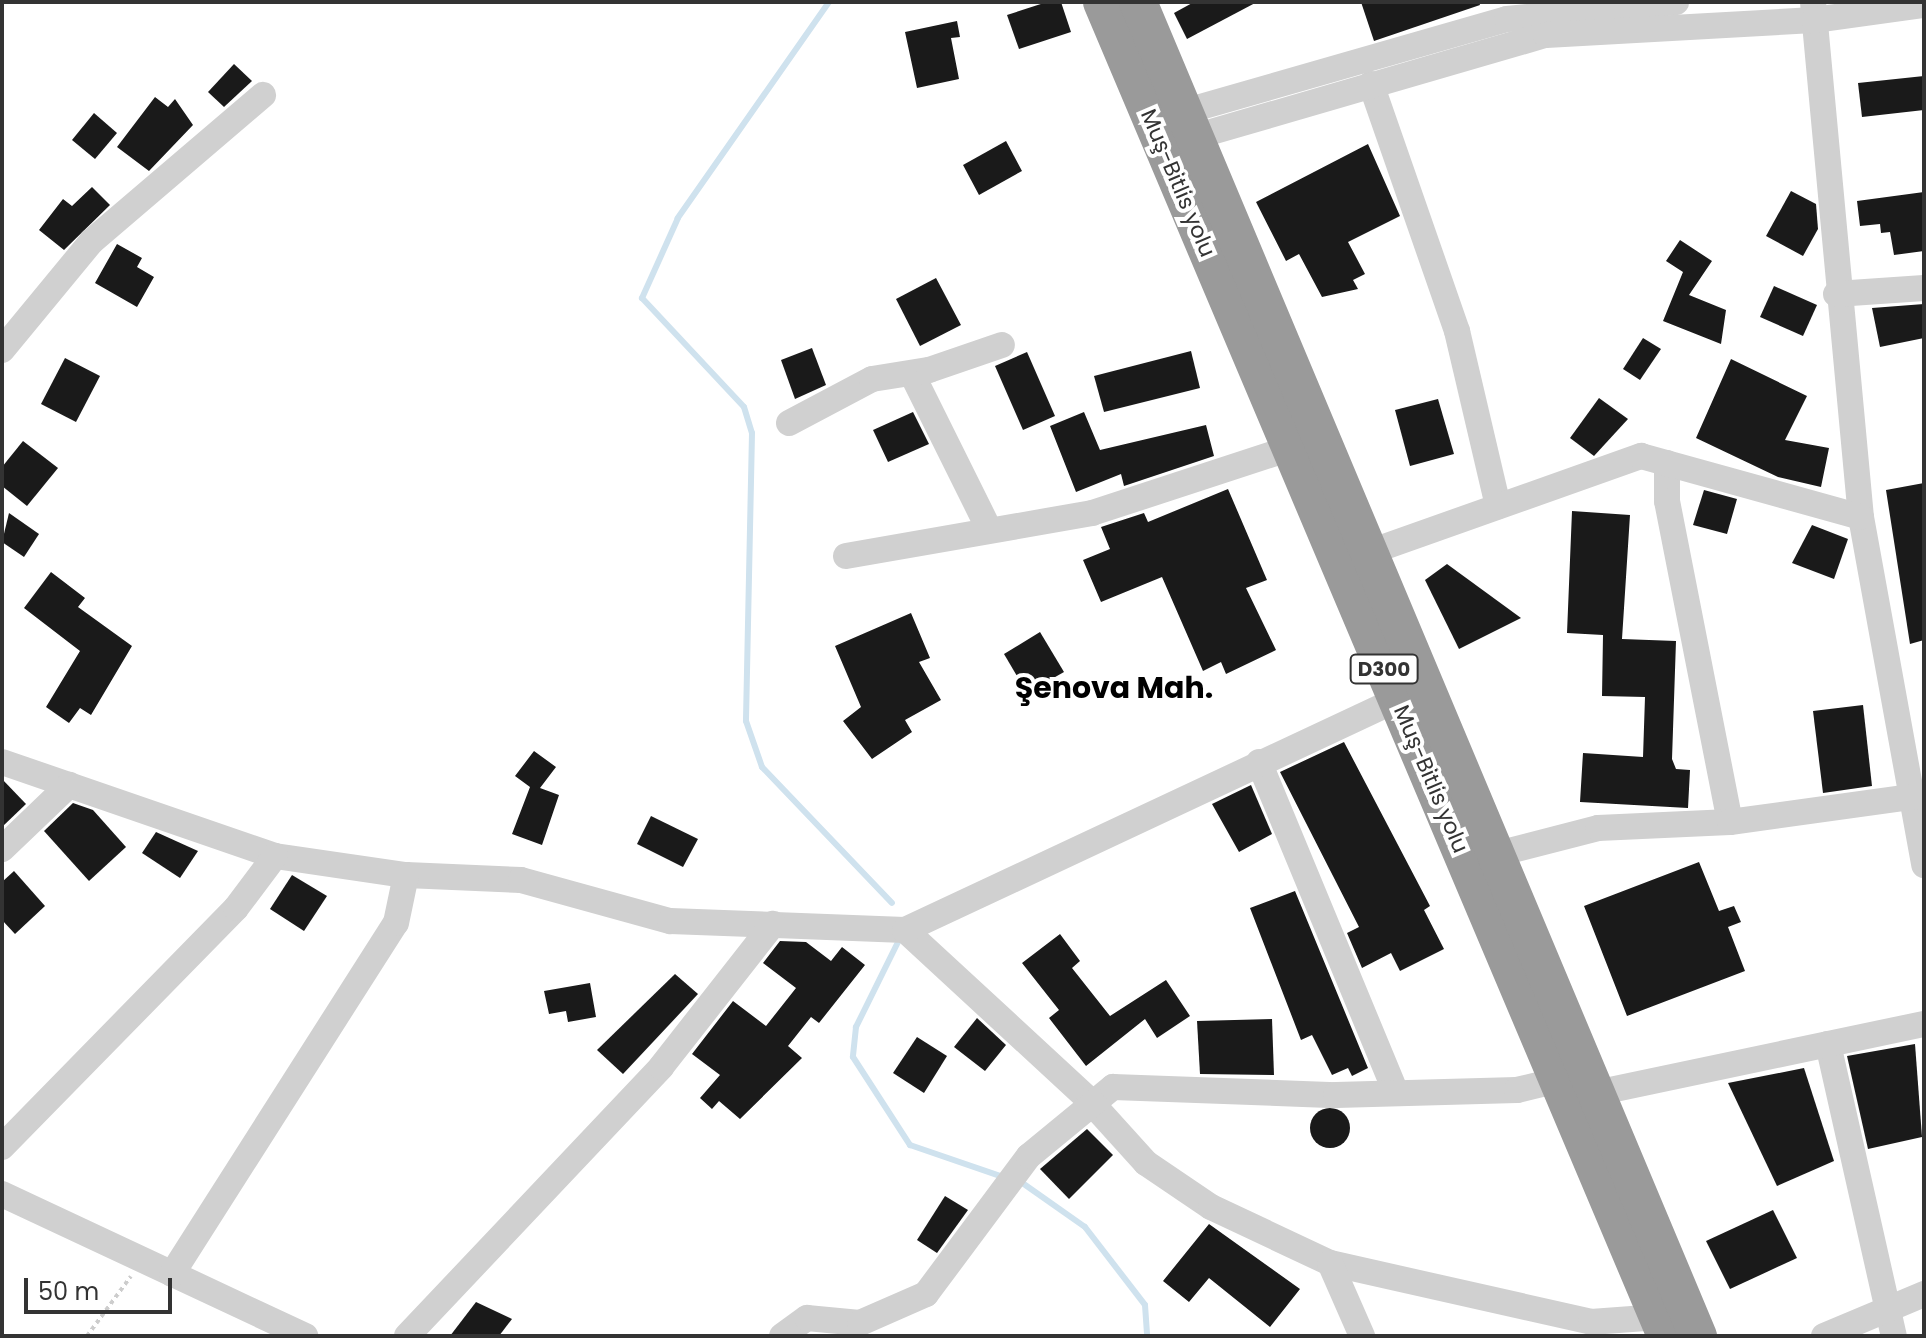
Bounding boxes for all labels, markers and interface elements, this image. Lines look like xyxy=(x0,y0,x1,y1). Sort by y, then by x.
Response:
street label: Muş-Bitlis yolu xyxy=(1135,105,1221,261)
road number: D300 xyxy=(1348,653,1420,685)
district label: Şenova Mah. xyxy=(1015,670,1213,706)
street label: Muş-Bitlis yolu xyxy=(1388,701,1474,857)
scale bar xyxy=(28,1262,176,1312)
text: 50 m xyxy=(38,1275,99,1308)

